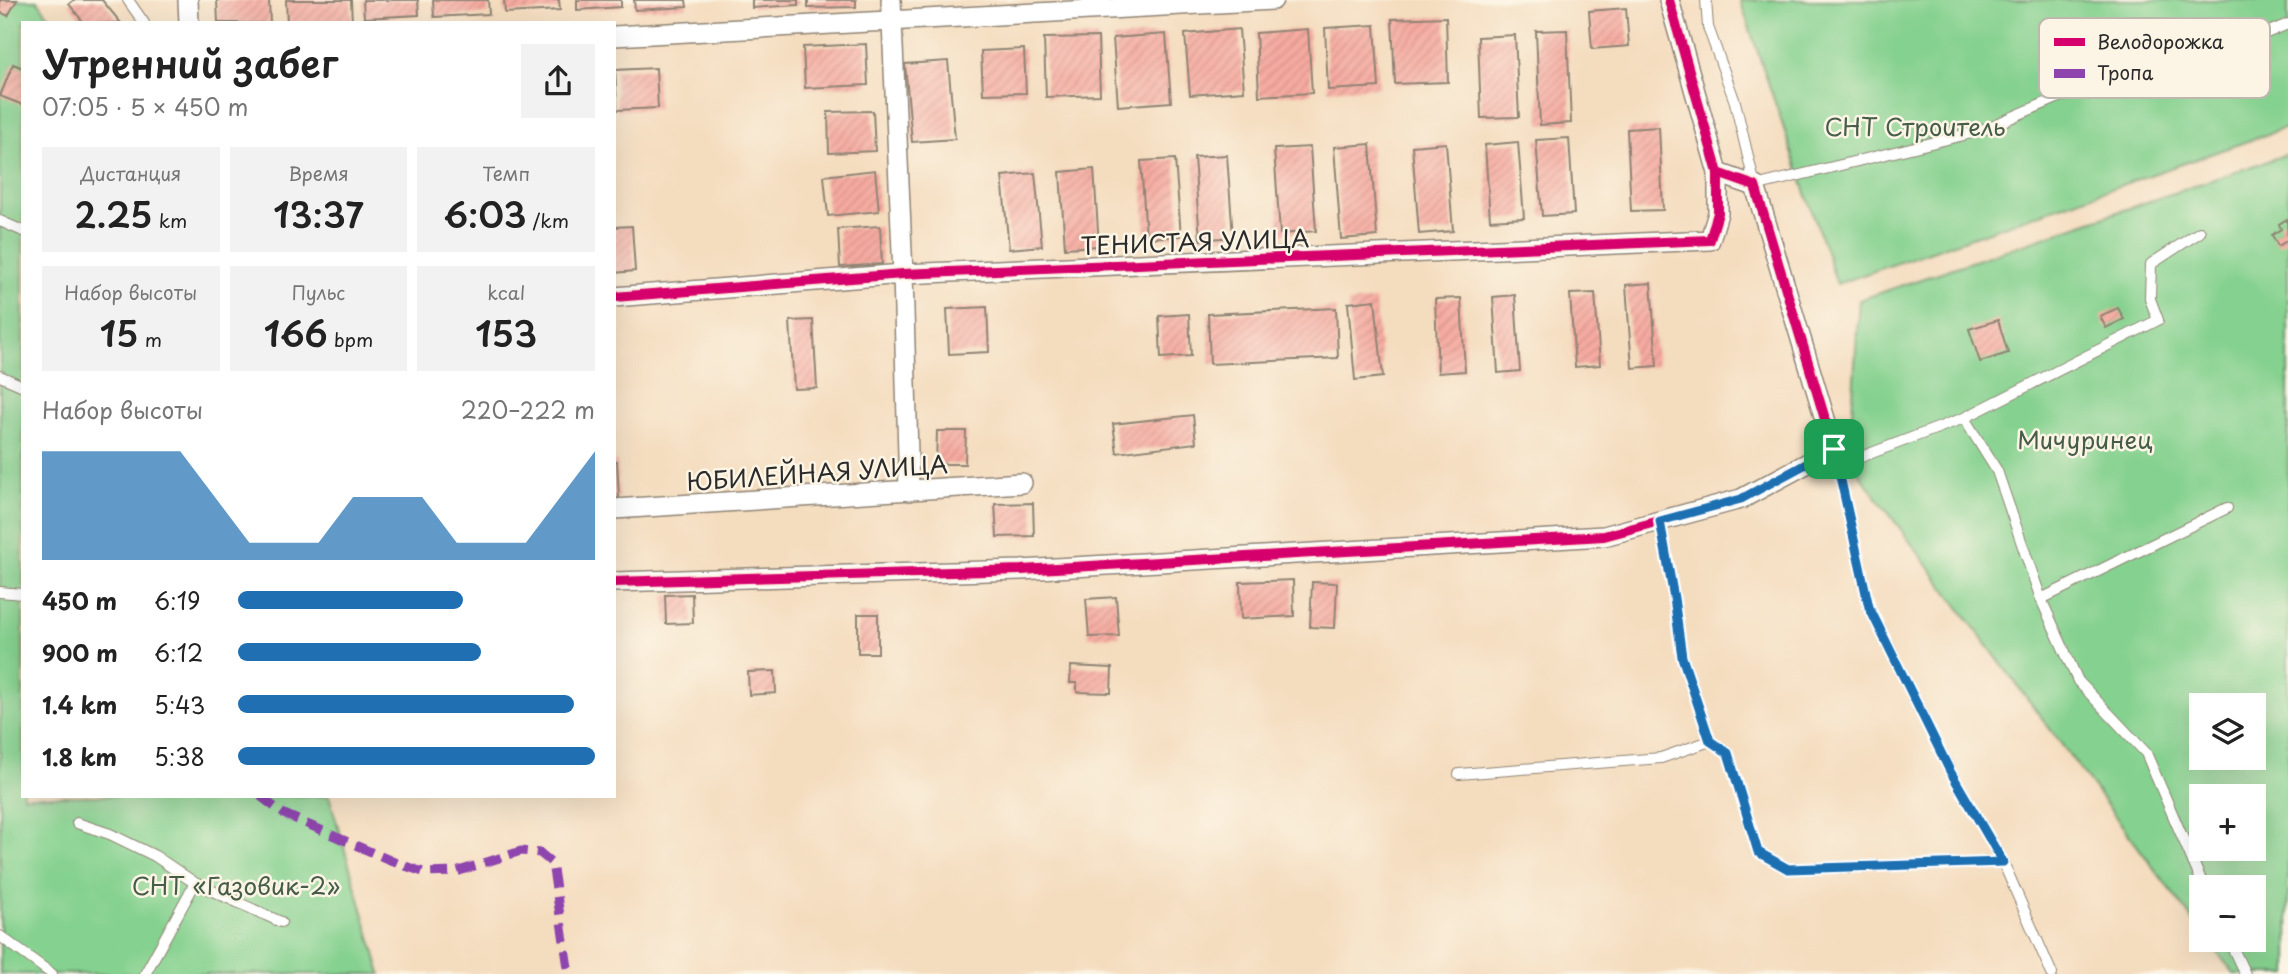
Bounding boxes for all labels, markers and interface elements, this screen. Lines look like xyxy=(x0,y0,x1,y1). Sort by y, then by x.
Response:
legend xyxy=(2039,18,2270,98)
text: Велодорожка xyxy=(2097,27,2224,55)
text: Утренний забег xyxy=(42,34,338,91)
button: share xyxy=(521,44,595,118)
text: Тропа xyxy=(2097,58,2154,86)
text: 07:05 · 5 × 450 m xyxy=(42,89,249,124)
park label: СНТ Строитель xyxy=(1824,108,2006,144)
text: Дистанция xyxy=(80,159,181,187)
text: Время xyxy=(288,159,349,187)
text: Темп xyxy=(482,159,530,187)
text: 2.25 xyxy=(74,187,153,240)
text: 13:37 xyxy=(273,187,364,240)
text: 6:03 xyxy=(443,187,526,240)
text: km xyxy=(153,206,187,234)
text: /km xyxy=(526,206,569,234)
street label: ТЕНИСТАЯ УЛИЦА xyxy=(1080,219,1310,263)
text: Набор высоты xyxy=(64,278,197,306)
text: Пульс xyxy=(292,278,345,306)
text: kcal xyxy=(487,278,525,306)
text: 15 xyxy=(100,306,139,359)
text: 166 xyxy=(264,306,328,359)
text: 153 xyxy=(475,306,537,359)
text: m xyxy=(139,325,162,353)
text: bpm xyxy=(328,325,373,353)
text: Набор высоты xyxy=(42,392,203,427)
text: 220–222 m xyxy=(461,392,595,427)
pin xyxy=(1804,419,1864,479)
park label: Мичуринец xyxy=(2017,421,2153,457)
icon: arrive xyxy=(1815,430,1853,468)
street label: ЮБИЛЕЙНАЯ УЛИЦА xyxy=(685,445,949,499)
text: 450 m xyxy=(42,583,117,618)
text: 6:19 xyxy=(154,583,200,618)
text: 900 m xyxy=(42,635,118,670)
text: 6:12 xyxy=(154,635,203,670)
text: 1.4 km xyxy=(42,687,117,722)
text: 5:43 xyxy=(154,687,205,722)
map controls xyxy=(2189,693,2266,952)
button: layers xyxy=(2189,693,2266,770)
text: 1.8 km xyxy=(42,739,117,774)
text: 5:38 xyxy=(154,739,205,774)
button: + xyxy=(2189,784,2266,861)
park label: СНТ «Газовик-2» xyxy=(132,867,340,903)
button: − xyxy=(2189,875,2266,952)

